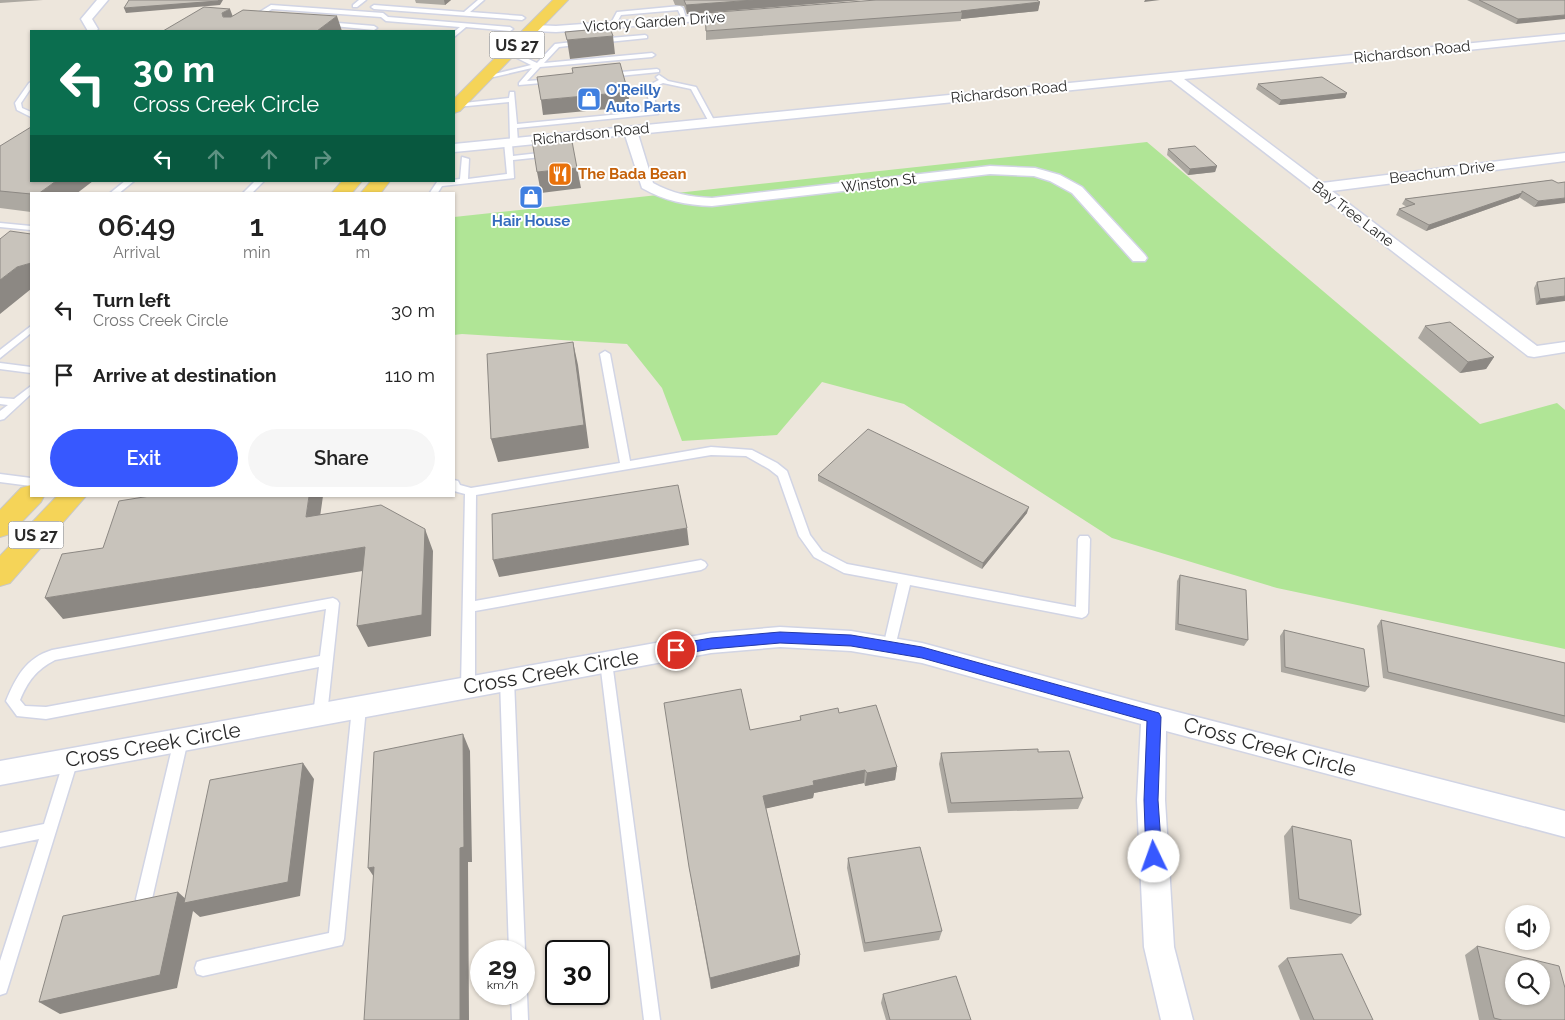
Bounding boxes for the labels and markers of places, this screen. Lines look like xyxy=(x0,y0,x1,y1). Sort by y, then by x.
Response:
place label: O'Reilly Auto Parts xyxy=(606,81,680,116)
shop icon: O'Reilly Auto Parts xyxy=(576,86,602,112)
restaurant icon: The Bada Bean xyxy=(547,161,573,187)
place label: The Bada Bean xyxy=(578,165,686,183)
shop icon: Hair House xyxy=(518,184,544,210)
place label: Hair House xyxy=(492,212,570,230)
pin xyxy=(655,629,697,671)

